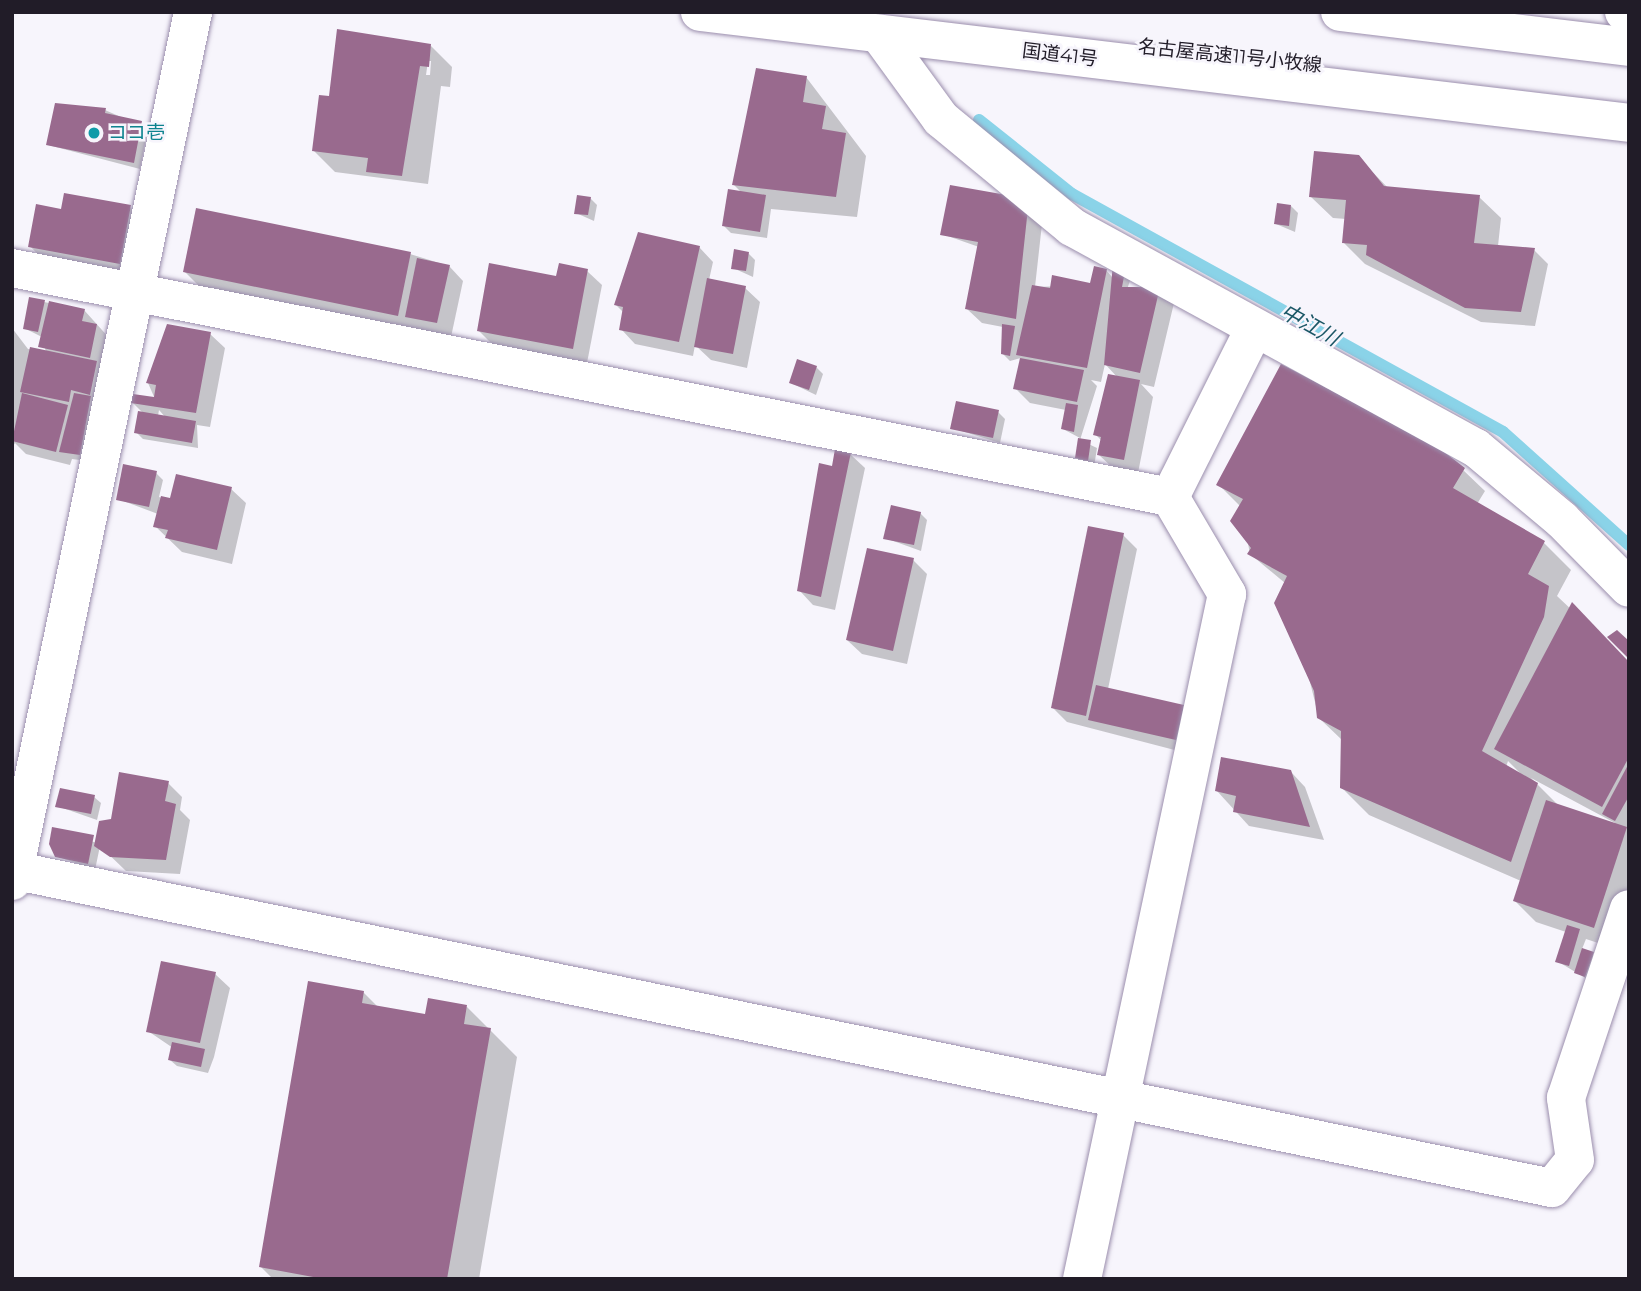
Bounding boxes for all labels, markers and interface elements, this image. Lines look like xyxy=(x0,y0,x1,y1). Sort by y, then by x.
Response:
street label: 名古屋高速11号小牧線 xyxy=(1137,35,1323,77)
street label: 国道41号 xyxy=(1021,39,1099,71)
place label: ココ壱 xyxy=(108,122,165,144)
marker: ココ壱 xyxy=(86,125,102,141)
water label: 中江川 xyxy=(1276,299,1344,351)

